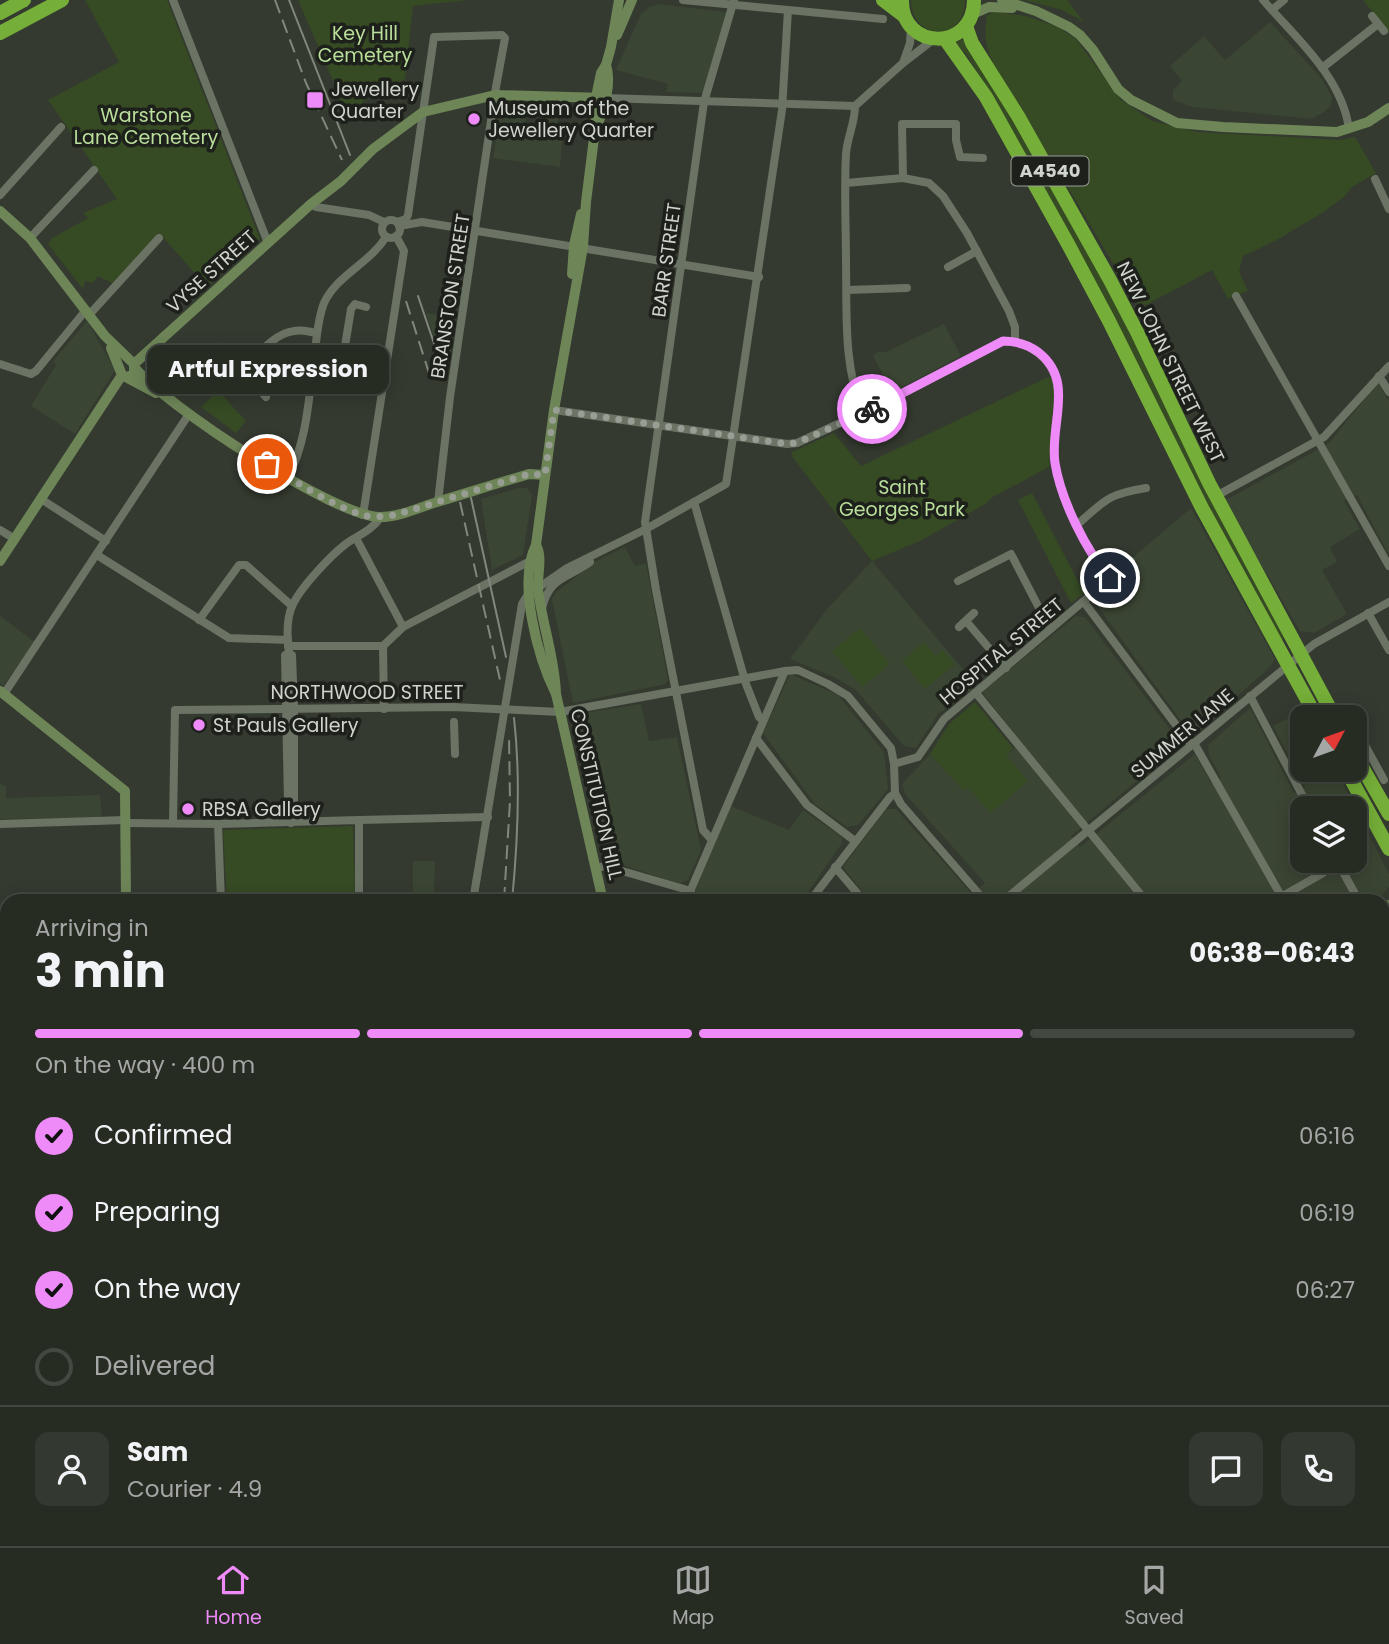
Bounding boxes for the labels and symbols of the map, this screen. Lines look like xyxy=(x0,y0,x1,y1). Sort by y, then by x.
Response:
park label: Key Hill Cemetery xyxy=(318,20,412,69)
place label: Jewellery Quarter xyxy=(331,76,419,125)
marker: Jewellery Quarter xyxy=(305,90,325,110)
place label: Museum of the Jewellery Quarter xyxy=(488,95,654,144)
park label: Warstone Lane Cemetery xyxy=(74,102,218,151)
marker: Museum of the Jewellery Quarter xyxy=(466,111,482,127)
road number: A4540 xyxy=(1012,156,1088,186)
street label: BARR STREET xyxy=(645,201,688,319)
street label: BRANSTON STREET xyxy=(424,212,477,381)
street label: VYSE STREET xyxy=(160,224,262,319)
street label: NEW JOHN STREET WEST xyxy=(1110,257,1231,467)
callout: Artful Expression xyxy=(146,345,388,394)
courier xyxy=(837,374,907,444)
pin xyxy=(237,434,297,494)
park label: Saint Georges Park xyxy=(839,474,965,523)
pin xyxy=(1080,548,1140,608)
street label: HOSPITAL STREET xyxy=(934,592,1069,711)
street label: NORTHWOOD STREET xyxy=(271,679,463,706)
street label: SUMMER LANE xyxy=(1125,682,1240,785)
north arrow xyxy=(1290,705,1367,782)
street label: CONSTITUTION HILL xyxy=(564,706,629,882)
place label: St Pauls Gallery xyxy=(213,712,359,739)
marker: St Pauls Gallery xyxy=(191,717,207,733)
place label: RBSA Gallery xyxy=(202,796,321,823)
marker: RBSA Gallery xyxy=(180,801,196,817)

